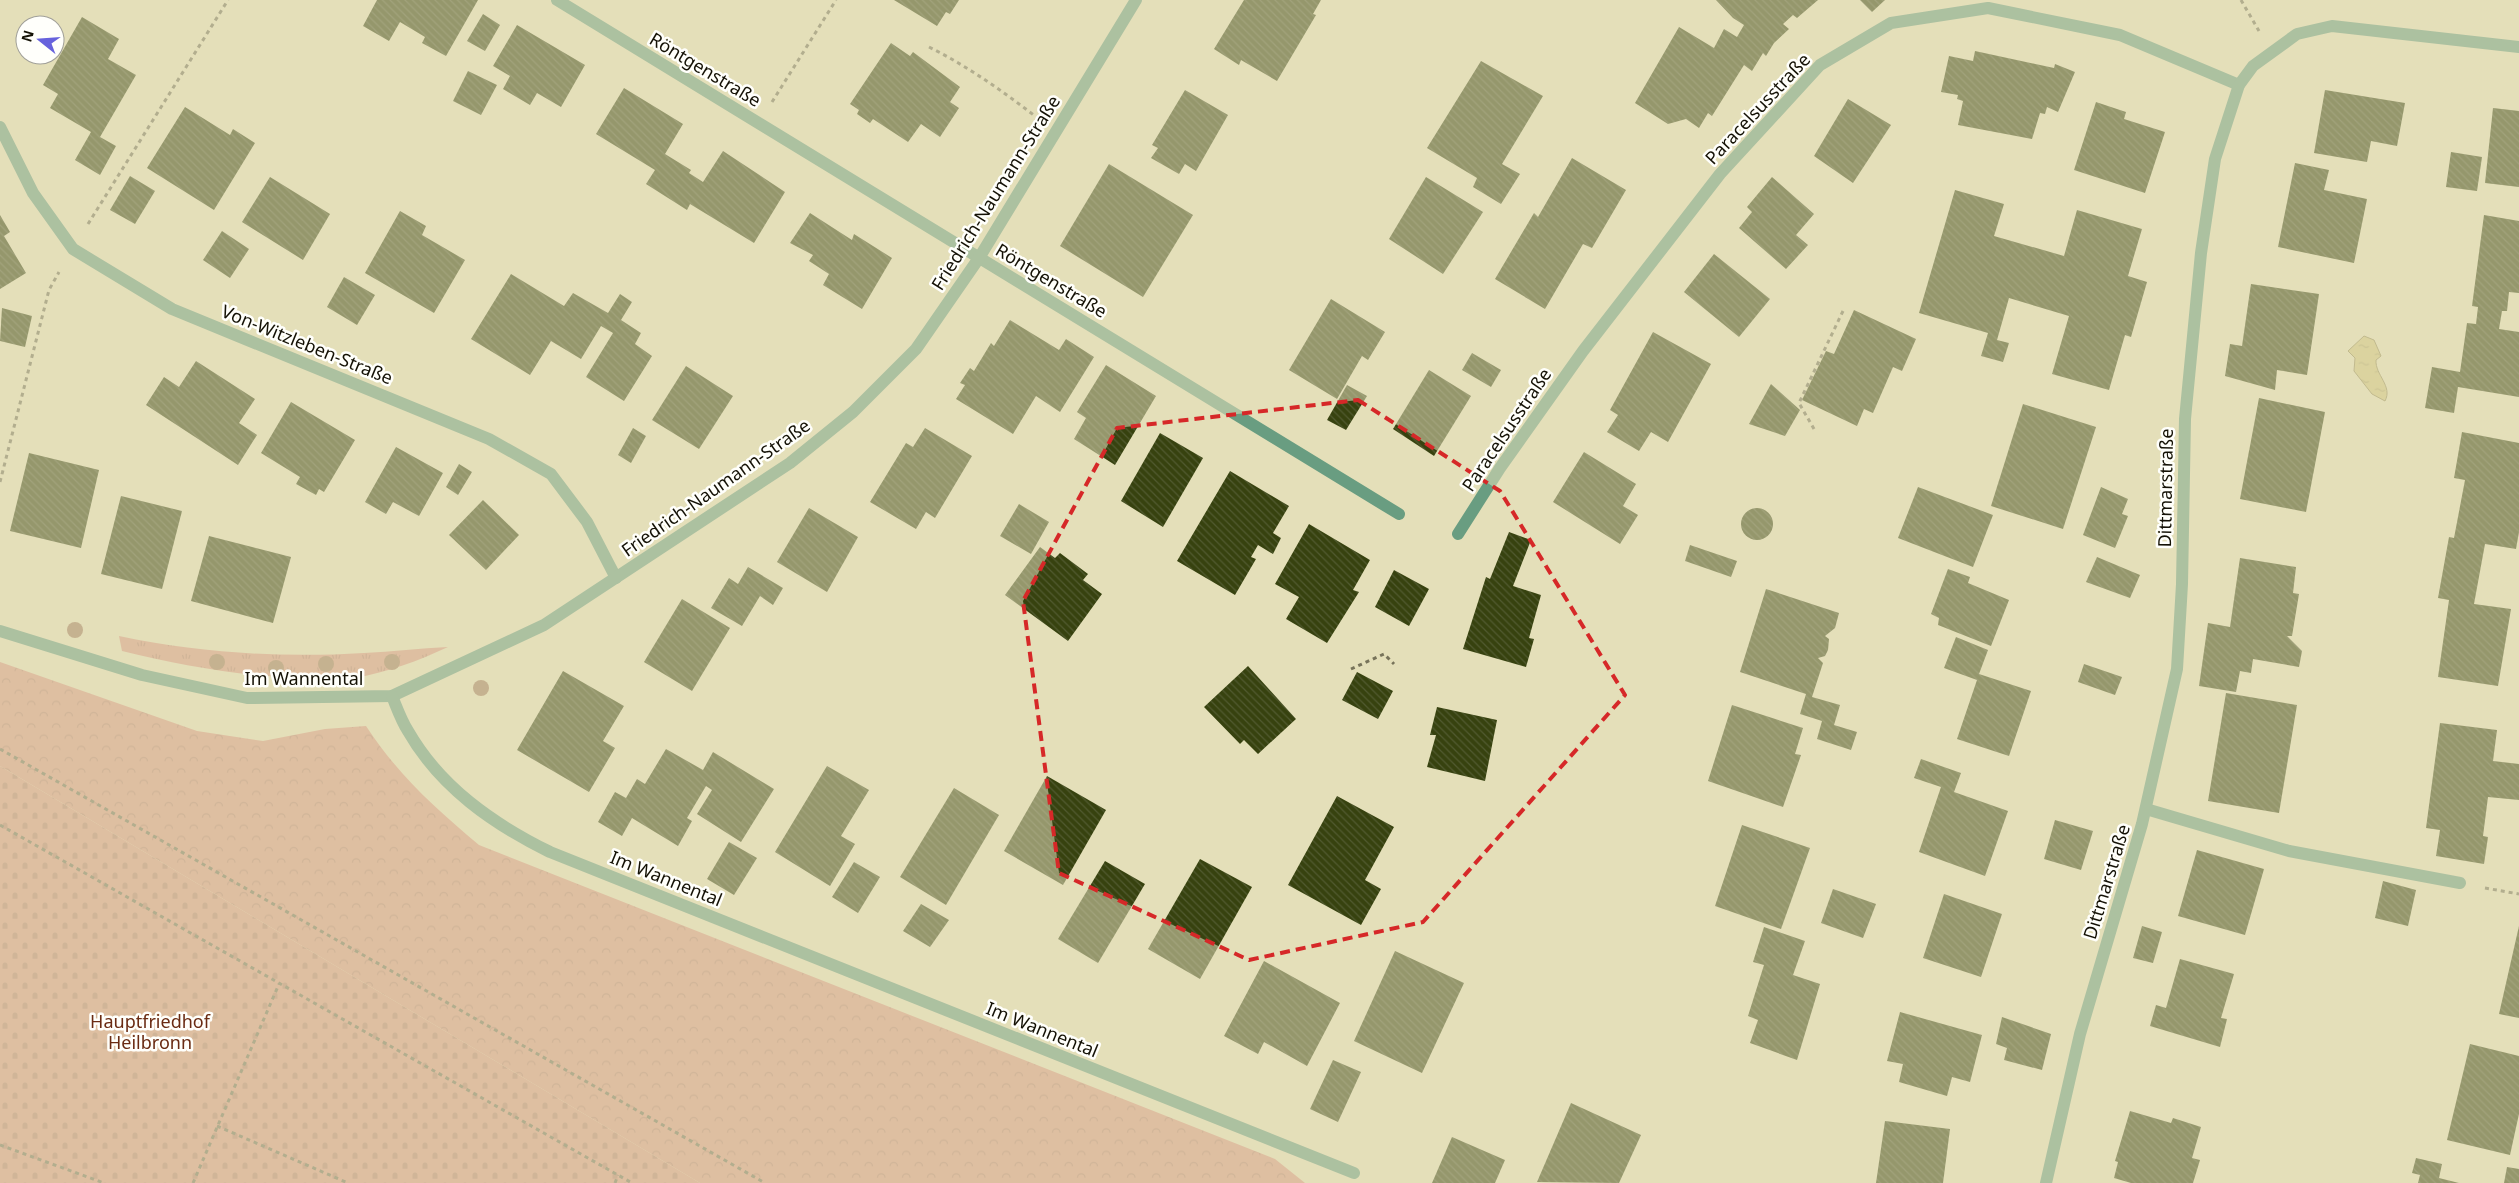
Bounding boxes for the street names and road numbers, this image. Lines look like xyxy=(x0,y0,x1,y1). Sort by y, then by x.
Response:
street label: Röntgenstraße xyxy=(645,26,766,112)
street label: Paracelsusstraße xyxy=(1699,48,1815,169)
street label: Friedrich-Naumann-Straße xyxy=(925,91,1065,294)
street label: Röntgenstraße xyxy=(991,237,1112,323)
street label: Von-Witzleben-Straße xyxy=(218,299,397,389)
street label: Paracelsusstraße xyxy=(1456,363,1556,496)
street label: Friedrich-Naumann-Straße xyxy=(616,413,815,562)
street label: Dittmarstraße xyxy=(2152,428,2178,548)
street label: Im Wannental xyxy=(245,666,363,690)
street label: Dittmarstraße xyxy=(2077,821,2135,942)
street label: Im Wannental xyxy=(607,845,726,911)
street label: Im Wannental xyxy=(983,996,1102,1062)

